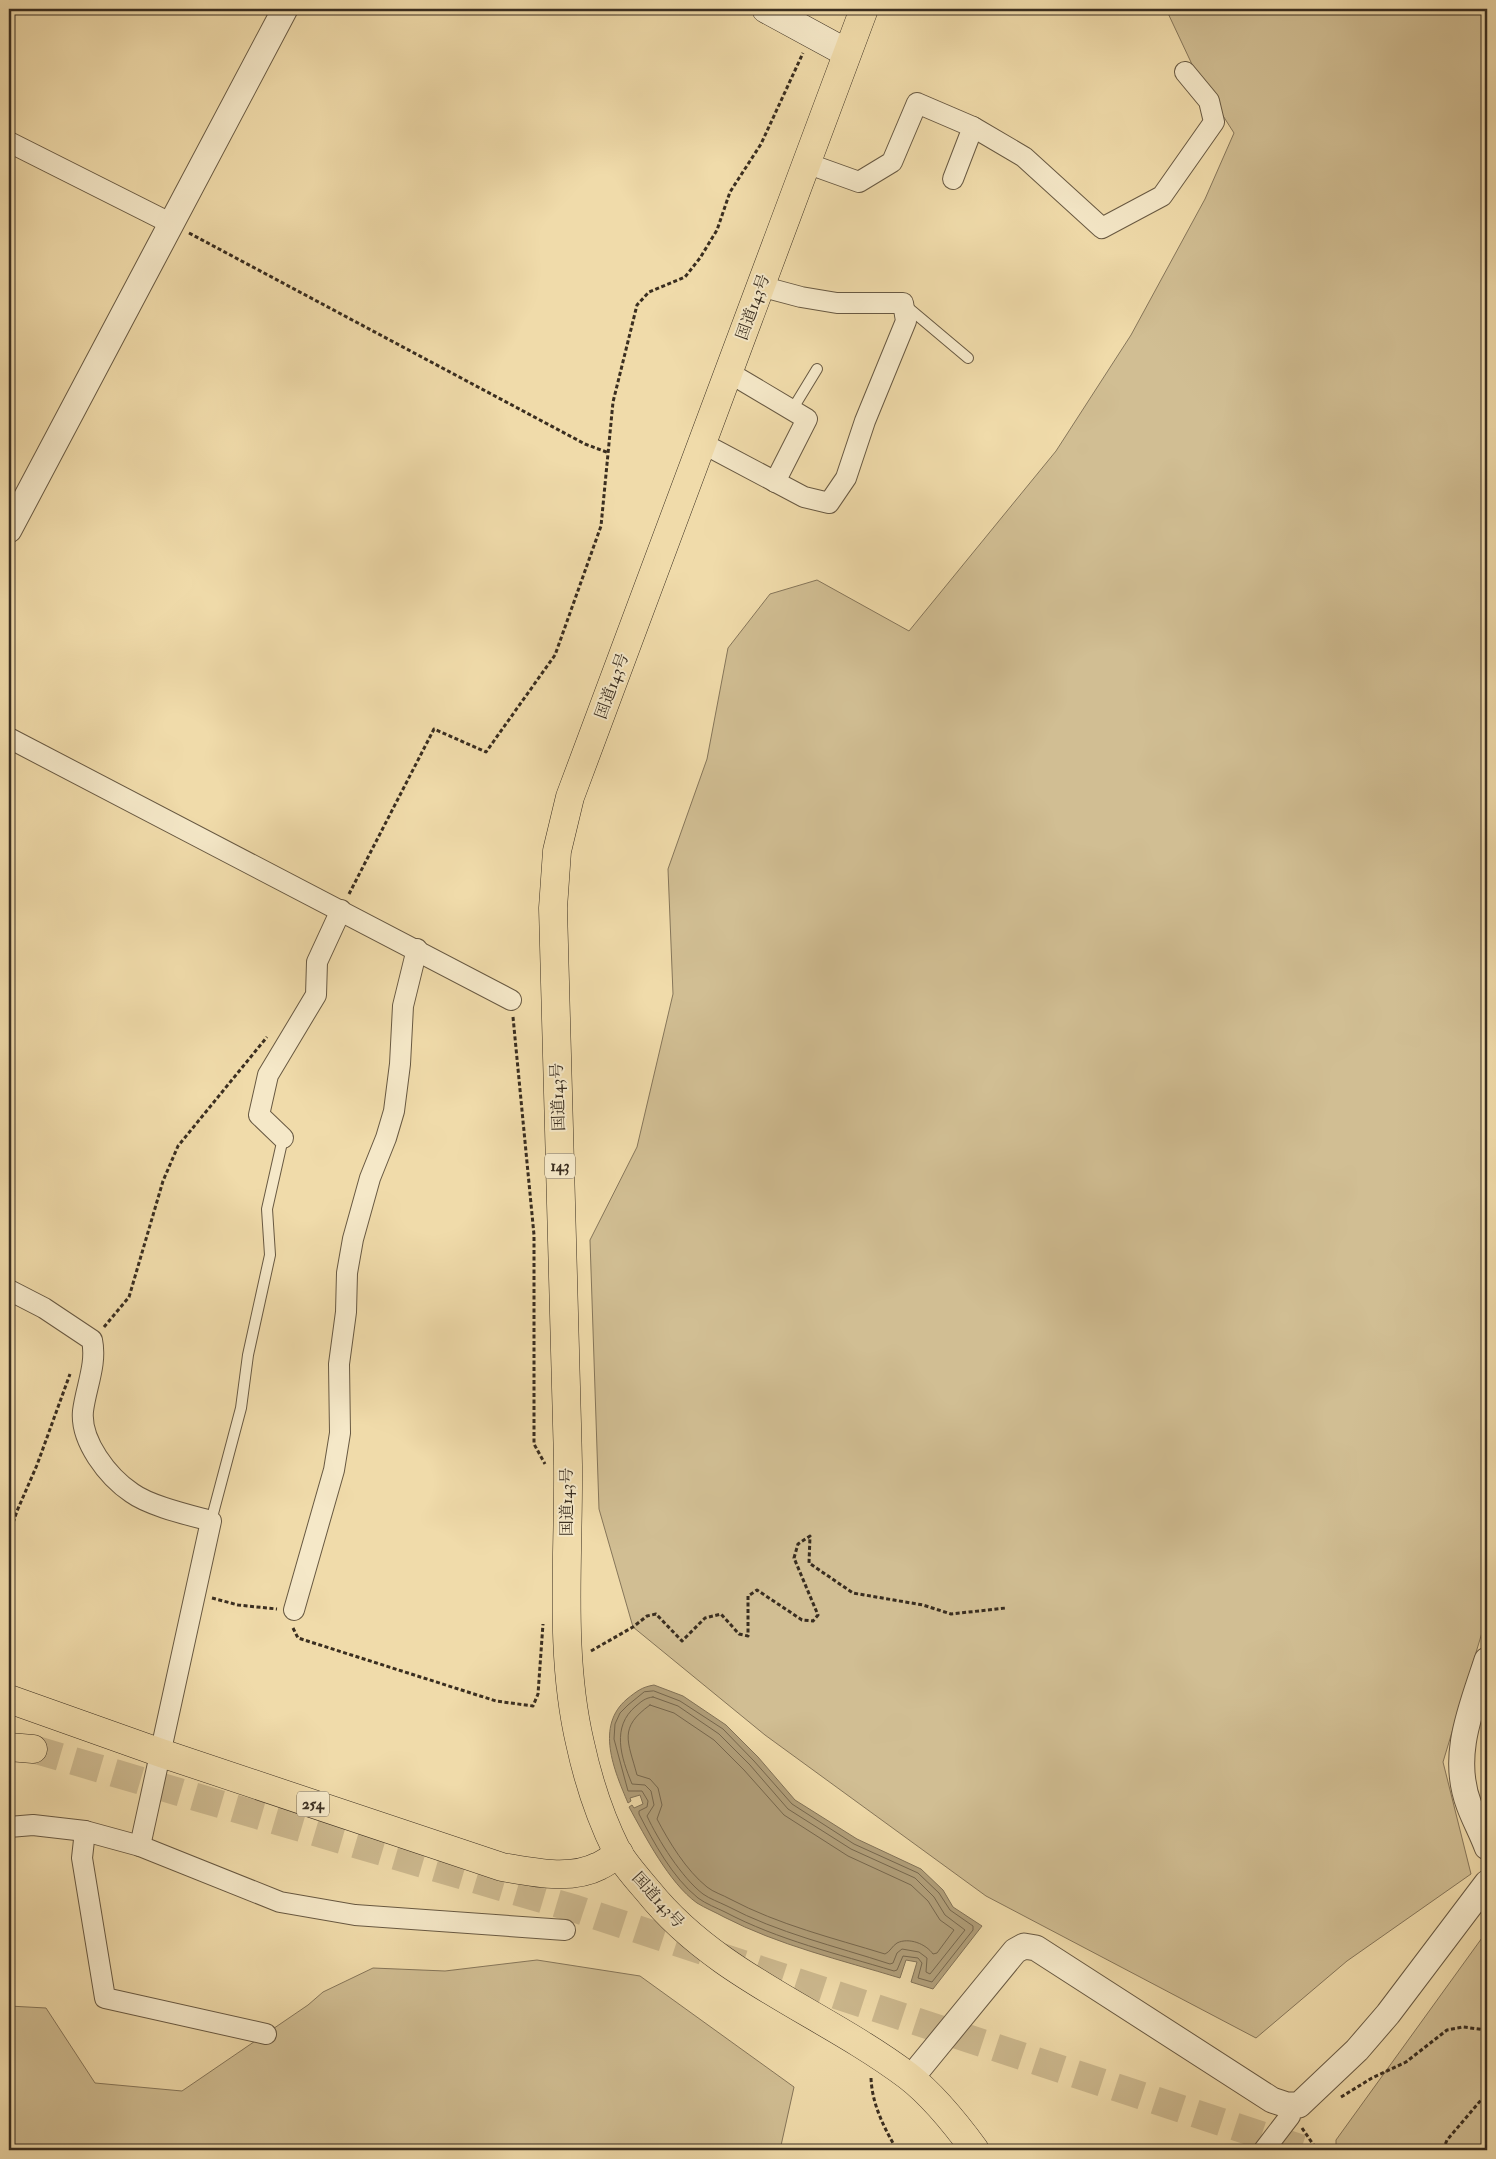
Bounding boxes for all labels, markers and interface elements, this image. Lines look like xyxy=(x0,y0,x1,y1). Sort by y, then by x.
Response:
street label: 国道143号 xyxy=(732,271,774,343)
street label: 国道143号 xyxy=(591,650,633,722)
street label: 国道143号 xyxy=(547,1062,569,1132)
road number: 143 xyxy=(545,1154,575,1178)
street label: 国道143号 xyxy=(557,1468,577,1536)
road number: 254 xyxy=(297,1792,329,1816)
street label: 国道143号 xyxy=(628,1868,688,1932)

